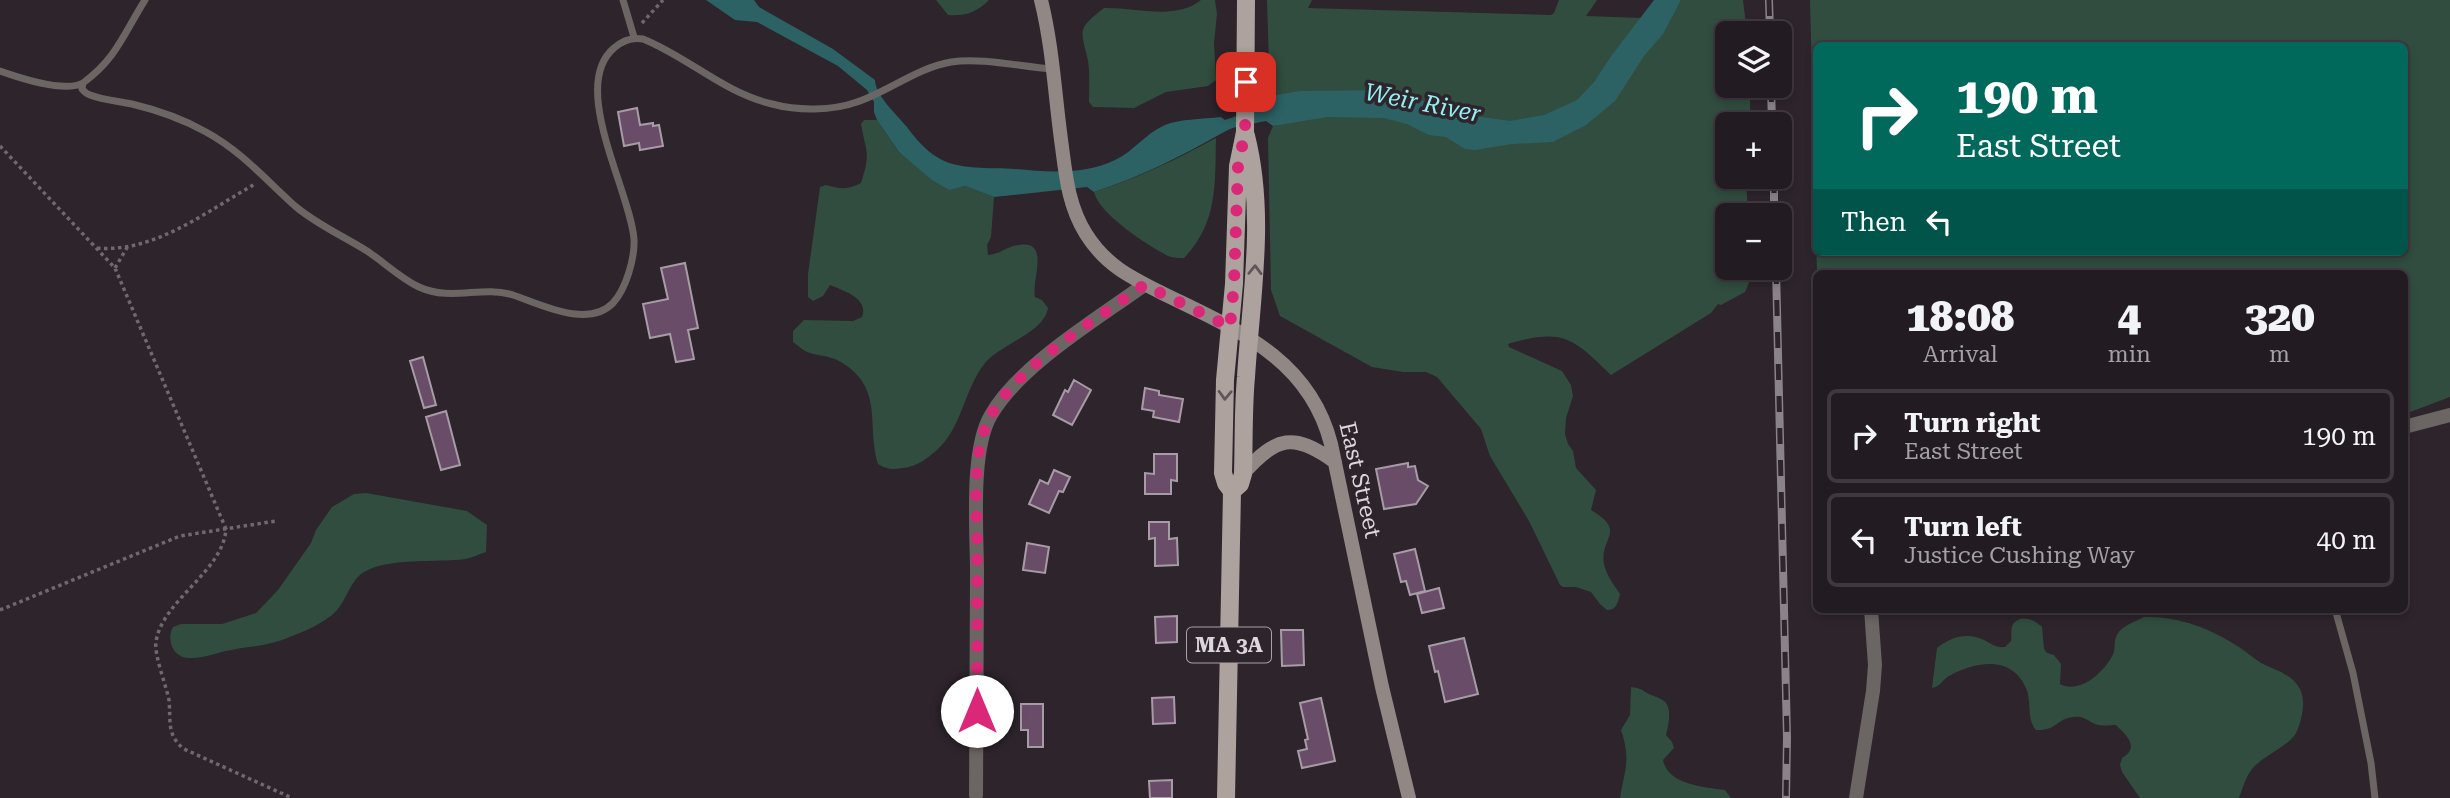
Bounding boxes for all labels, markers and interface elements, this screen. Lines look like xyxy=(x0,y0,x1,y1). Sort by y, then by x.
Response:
map controls xyxy=(1715,21,1792,280)
button: layers xyxy=(1715,21,1792,98)
pin xyxy=(1216,52,1276,112)
icon: arrive xyxy=(1227,63,1265,101)
text: 190 m xyxy=(1956,68,2098,125)
icon: right xyxy=(1841,70,1932,161)
water label: Weir River xyxy=(1362,78,1484,128)
button: + xyxy=(1715,112,1792,189)
text: East Street xyxy=(1956,127,2121,165)
button: − xyxy=(1715,203,1792,280)
icon: left xyxy=(1920,203,1958,241)
text: Then xyxy=(1841,207,1906,237)
one-way arrow xyxy=(1247,264,1263,275)
text: 18:08 xyxy=(1906,292,2014,341)
text: 4 xyxy=(2117,292,2141,341)
text: 320 xyxy=(2244,292,2315,341)
text: Arrival xyxy=(1923,341,1998,368)
text: min xyxy=(2108,341,2151,368)
text: m xyxy=(2269,341,2290,368)
one-way arrow xyxy=(1217,390,1233,401)
text: Turn right xyxy=(1904,408,2040,438)
icon: right xyxy=(1845,417,1883,455)
street label: East Street xyxy=(1334,419,1387,541)
text: 190 m xyxy=(2302,421,2376,451)
text: East Street xyxy=(1904,438,2023,465)
text: Turn left xyxy=(1904,512,2022,542)
icon: left xyxy=(1845,521,1883,559)
text: 40 m xyxy=(2317,525,2376,555)
text: Justice Cushing Way xyxy=(1904,542,2135,569)
road number: MA 3A xyxy=(1187,628,1271,662)
position arrow xyxy=(940,674,1014,748)

